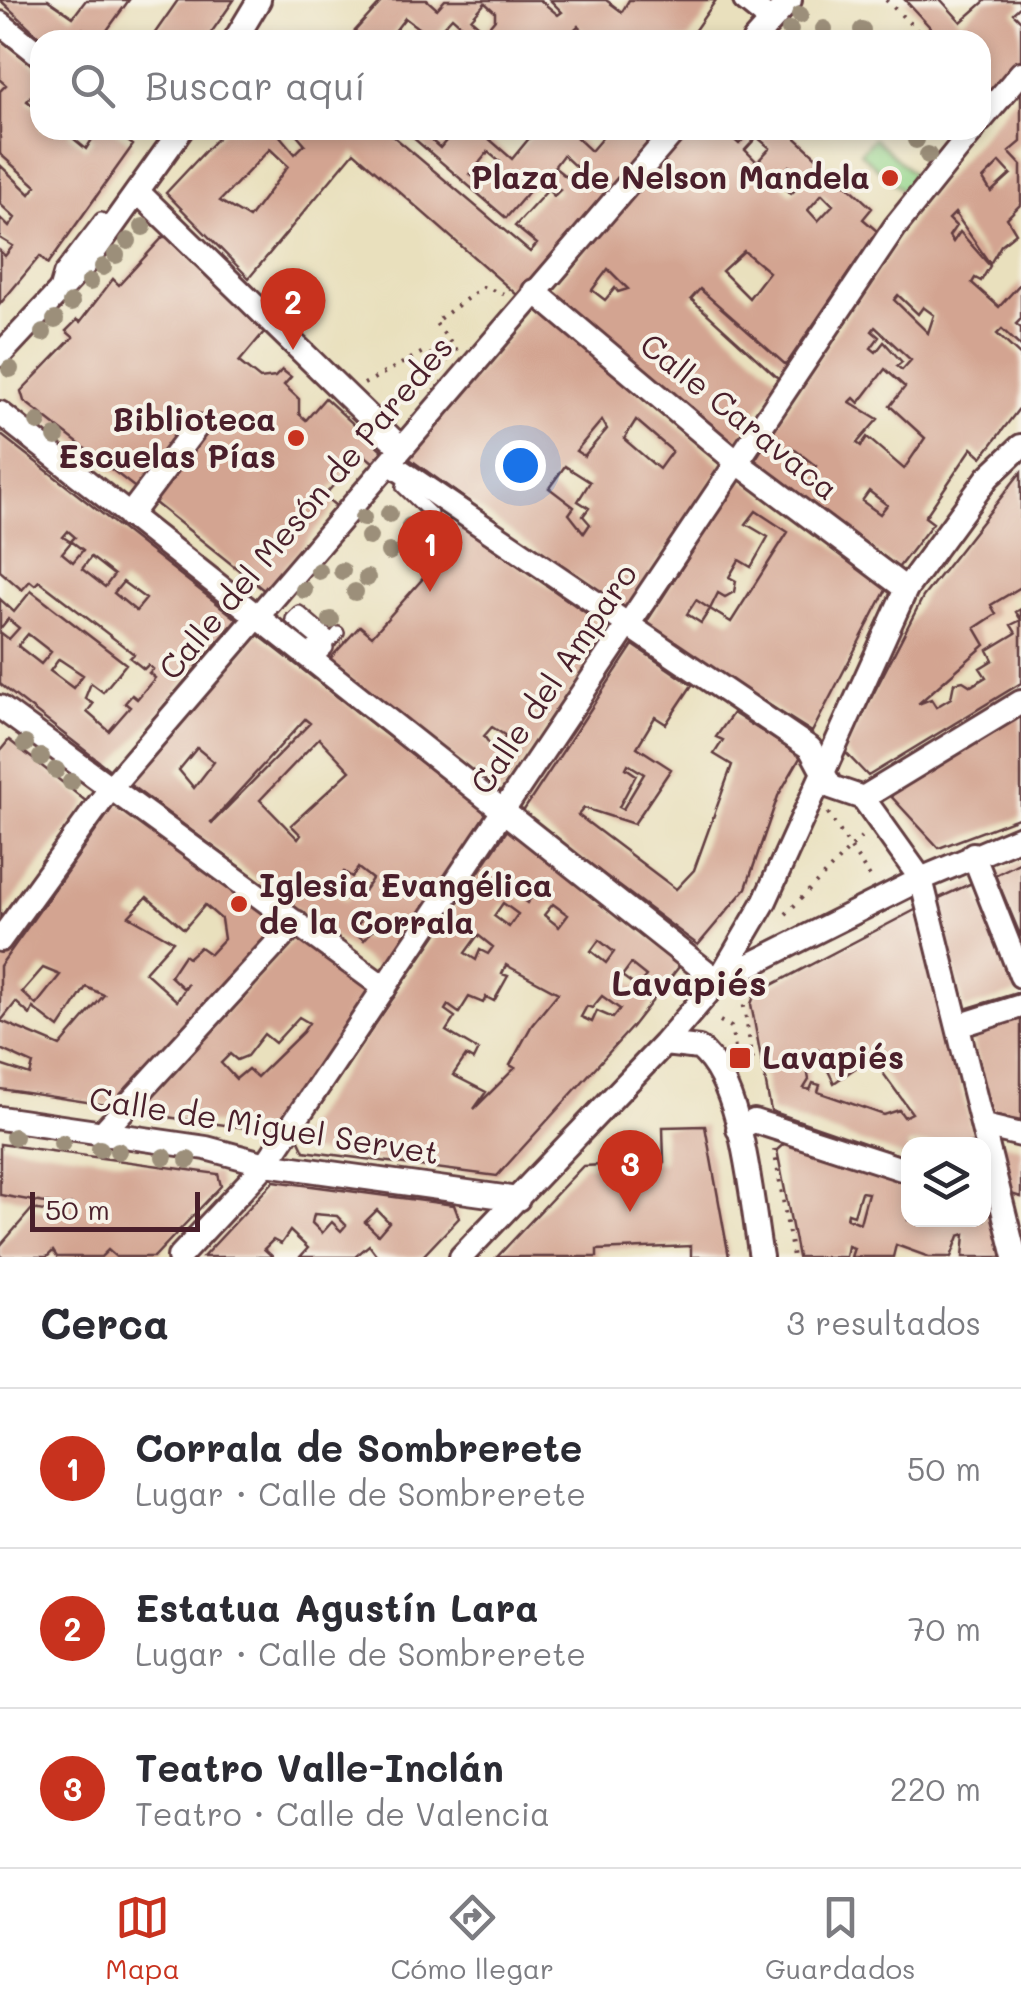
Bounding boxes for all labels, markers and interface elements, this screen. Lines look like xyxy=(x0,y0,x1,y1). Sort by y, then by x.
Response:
search box xyxy=(30,30,991,140)
icon: search xyxy=(65,58,120,113)
text: Buscar aquí xyxy=(145,60,366,110)
place label: Plaza de Nelson Mandela xyxy=(471,155,870,197)
marker: Plaza de Nelson Mandela xyxy=(879,167,901,189)
pin: 2 xyxy=(260,268,326,350)
street label: Calle Caravaca xyxy=(633,323,848,508)
street label: Calle del Mesón de Paredes xyxy=(148,326,461,687)
place label: Biblioteca Escuelas Pías xyxy=(58,397,276,476)
marker: Biblioteca Escuelas Pías xyxy=(285,427,307,449)
your location xyxy=(495,440,546,491)
pin: 1 xyxy=(398,510,462,592)
street label: Calle del Amparo xyxy=(460,554,645,801)
place label: Iglesia Evangélica de la Corrala xyxy=(259,863,552,942)
marker: Iglesia Evangélica de la Corrala xyxy=(228,893,250,915)
district label: Lavapiés xyxy=(611,959,767,1005)
place label: Lavapiés xyxy=(762,1035,904,1077)
marker: Lavapiés xyxy=(727,1045,753,1071)
street label: Calle de Miguel Servet xyxy=(87,1076,442,1172)
pin: 3 xyxy=(598,1130,662,1212)
map controls xyxy=(901,1137,991,1227)
button: layers xyxy=(901,1137,991,1227)
scale bar xyxy=(30,1187,200,1232)
text: 50 m xyxy=(45,1191,110,1227)
text: Cerca xyxy=(40,1295,169,1350)
text: 3 resultados xyxy=(786,1301,981,1343)
text: Corrala de Sombrerete xyxy=(135,1422,582,1472)
text: 1 xyxy=(65,1447,80,1489)
text: 50 m xyxy=(907,1447,981,1489)
text: Lugar · Calle de Sombrerete xyxy=(135,1472,586,1514)
text: Estatua Agustín Lara xyxy=(135,1582,539,1632)
text: 2 xyxy=(64,1607,81,1649)
text: 70 m xyxy=(908,1607,981,1649)
text: Lugar · Calle de Sombrerete xyxy=(135,1632,586,1674)
text: Teatro Valle-Inclán xyxy=(135,1742,504,1792)
text: 3 xyxy=(63,1767,82,1809)
text: 220 m xyxy=(890,1767,981,1809)
text: Teatro · Calle de Valencia xyxy=(135,1792,550,1834)
tab: Mapa xyxy=(105,1890,180,1986)
tab: Cómo llegar xyxy=(391,1890,554,1986)
tab: Guardados xyxy=(765,1890,916,1986)

